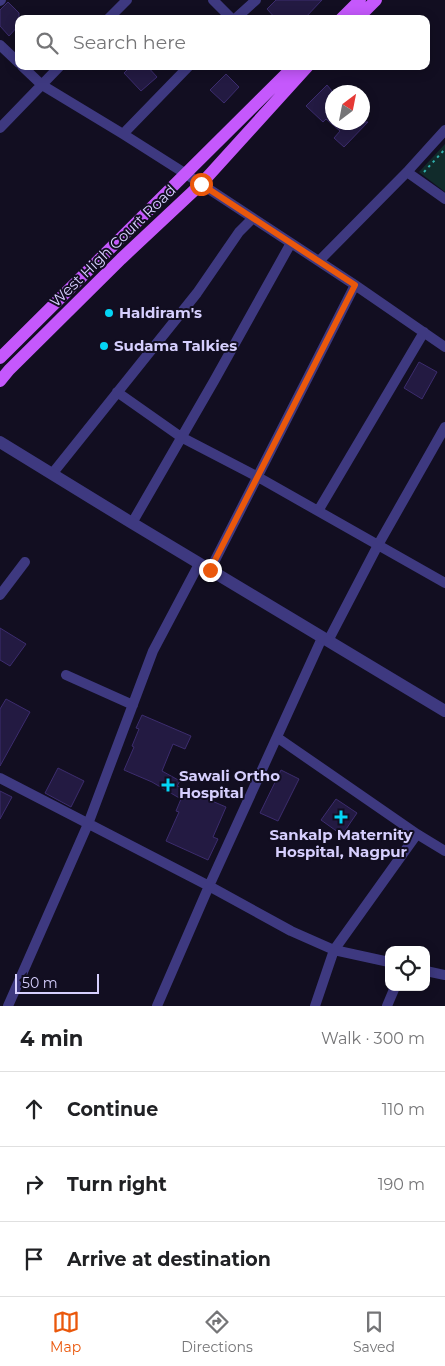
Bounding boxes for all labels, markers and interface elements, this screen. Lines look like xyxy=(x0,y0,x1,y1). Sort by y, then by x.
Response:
search box xyxy=(15,15,430,70)
icon: search xyxy=(33,29,61,57)
text: Search here xyxy=(73,31,186,54)
north arrow xyxy=(325,85,370,130)
route start xyxy=(190,173,213,196)
street label: West High Court Road xyxy=(46,180,180,311)
place label: Haldiram's xyxy=(119,303,202,322)
marker: Haldiram's xyxy=(103,307,115,319)
place label: Sudama Talkies xyxy=(114,336,237,355)
marker: Sudama Talkies xyxy=(98,340,110,352)
route end xyxy=(199,559,222,582)
place label: Sawali Ortho Hospital xyxy=(179,766,280,802)
marker: Sawali Ortho Hospital xyxy=(161,778,175,792)
marker: Sankalp Maternity Hospital, Nagpur xyxy=(334,810,348,824)
place label: Sankalp Maternity Hospital, Nagpur xyxy=(270,825,414,861)
map controls xyxy=(385,946,430,991)
button: locate xyxy=(385,946,430,991)
scale bar xyxy=(15,971,99,994)
text: 50 m xyxy=(22,974,58,992)
text: 4 min xyxy=(20,1026,83,1051)
text: Walk · 300 m xyxy=(321,1029,425,1048)
icon: ahead xyxy=(20,1095,48,1123)
text: Continue xyxy=(67,1098,158,1121)
text: 110 m xyxy=(382,1100,425,1119)
icon: right xyxy=(20,1170,48,1198)
text: Turn right xyxy=(67,1173,167,1196)
text: 190 m xyxy=(378,1175,425,1194)
icon: arrive xyxy=(20,1245,48,1273)
text: Arrive at destination xyxy=(67,1248,271,1271)
tab: Map xyxy=(50,1308,81,1356)
tab: Directions xyxy=(181,1308,253,1356)
tab: Saved xyxy=(353,1308,395,1356)

